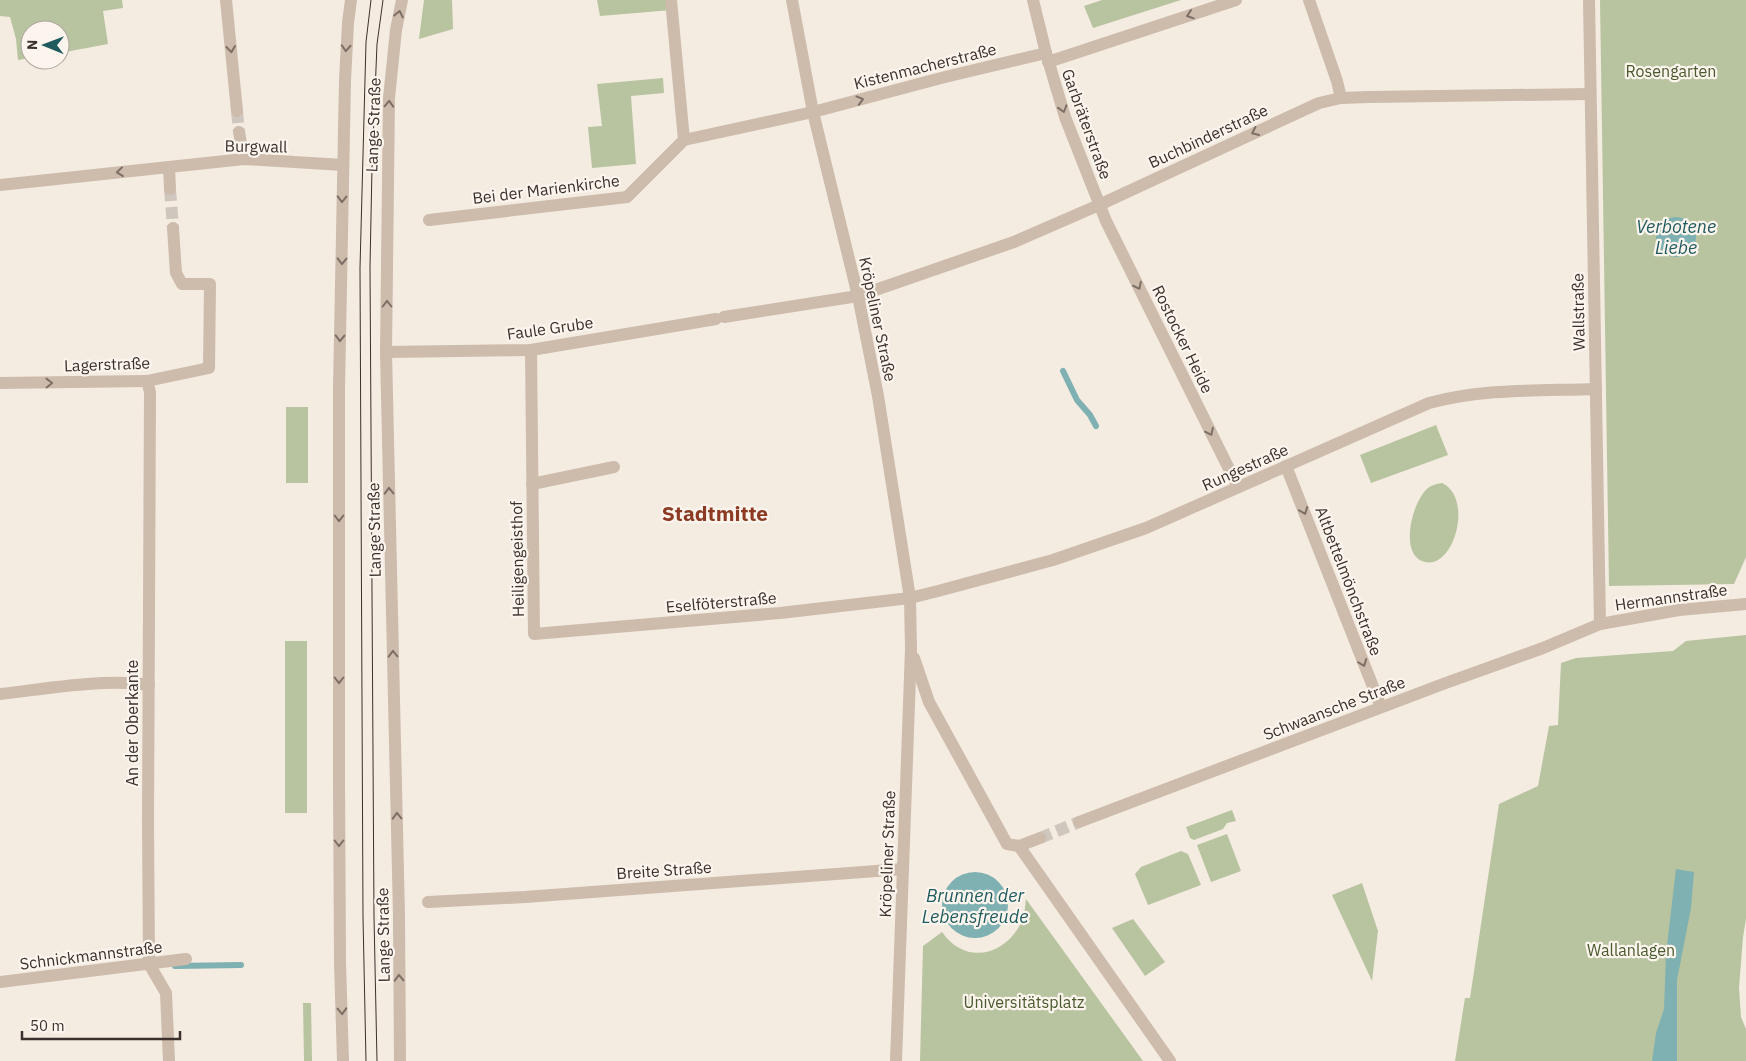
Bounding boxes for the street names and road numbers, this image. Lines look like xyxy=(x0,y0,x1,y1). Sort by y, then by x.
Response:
street label: Kistenmacherstraße xyxy=(852,39,999,93)
street label: Garbräterstraße xyxy=(1058,66,1116,182)
street label: Lange Straße xyxy=(361,77,385,173)
street label: Buchbinderstraße xyxy=(1145,99,1271,172)
street label: Burgwall xyxy=(224,135,288,157)
street label: Bei der Marienkirche xyxy=(471,170,621,208)
street label: Kröpeliner Straße xyxy=(855,255,901,383)
street label: Wallstraße xyxy=(1567,273,1589,351)
street label: Rostocker Heide xyxy=(1148,282,1218,397)
street label: Faule Grube xyxy=(506,312,595,344)
street label: Lagerstraße xyxy=(64,352,151,375)
street label: Rungestraße xyxy=(1199,439,1291,495)
street label: Lange Straße xyxy=(363,482,385,578)
street label: Heiligengeisthof xyxy=(506,501,528,617)
street label: Altbettelmönchstraße xyxy=(1311,504,1387,659)
street label: Hermannstraße xyxy=(1613,579,1729,615)
street label: Eselföterstraße xyxy=(665,587,777,617)
street label: An der Oberkante xyxy=(122,660,142,786)
street label: Schwaansche Straße xyxy=(1260,672,1408,744)
street label: Kröpeliner Straße xyxy=(875,790,899,918)
street label: Breite Straße xyxy=(616,857,713,883)
street label: Lange Straße xyxy=(372,887,394,983)
street label: Schnickmannstraße xyxy=(19,936,164,974)

